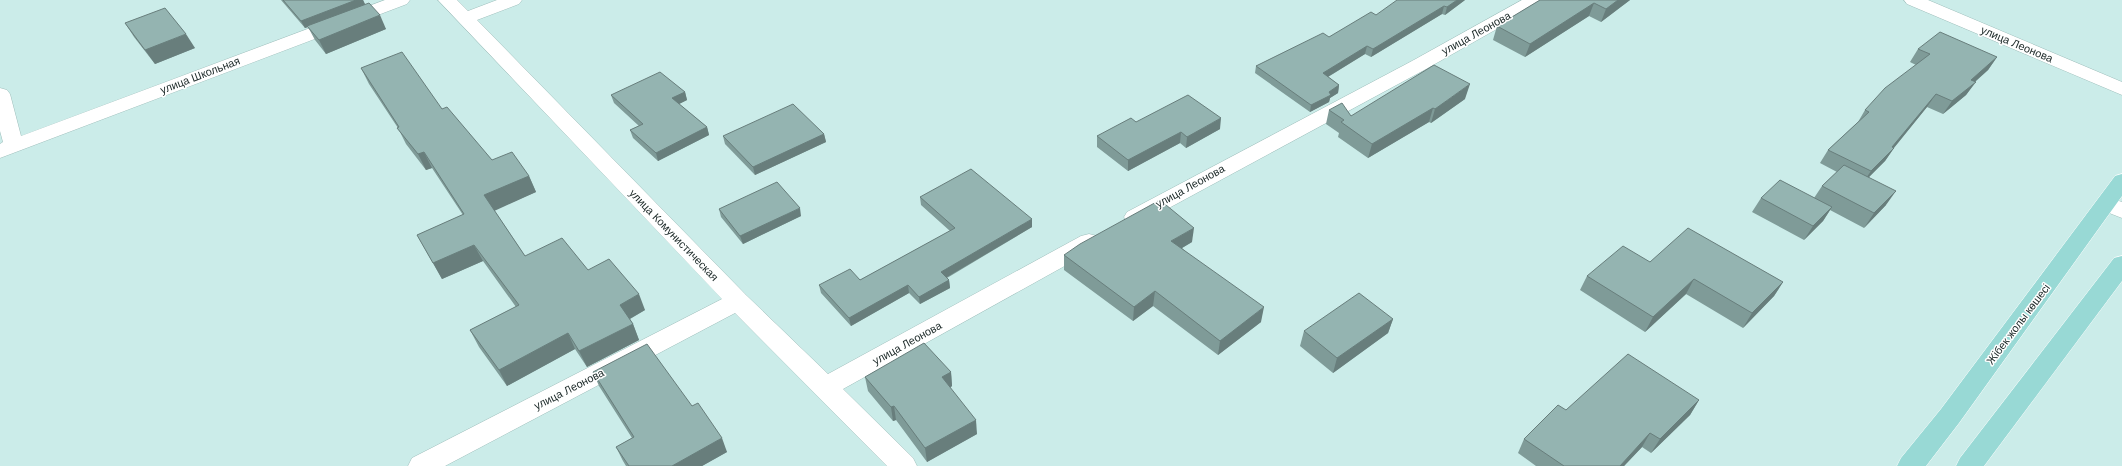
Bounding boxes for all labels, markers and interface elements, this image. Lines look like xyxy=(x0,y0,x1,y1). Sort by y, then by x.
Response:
street label: улица Леонова xyxy=(1440,9,1513,57)
street label: улица Леонова xyxy=(1979,23,2055,65)
street label: улица Школьная xyxy=(158,54,242,96)
street label: улица Леонова xyxy=(1154,162,1227,210)
street label: улица Комунистическая xyxy=(627,187,721,283)
street label: Жібек жолы көшесі xyxy=(1984,282,2052,366)
street label: улица Леонова xyxy=(871,319,944,367)
street label: улица Леонова xyxy=(532,366,607,412)

